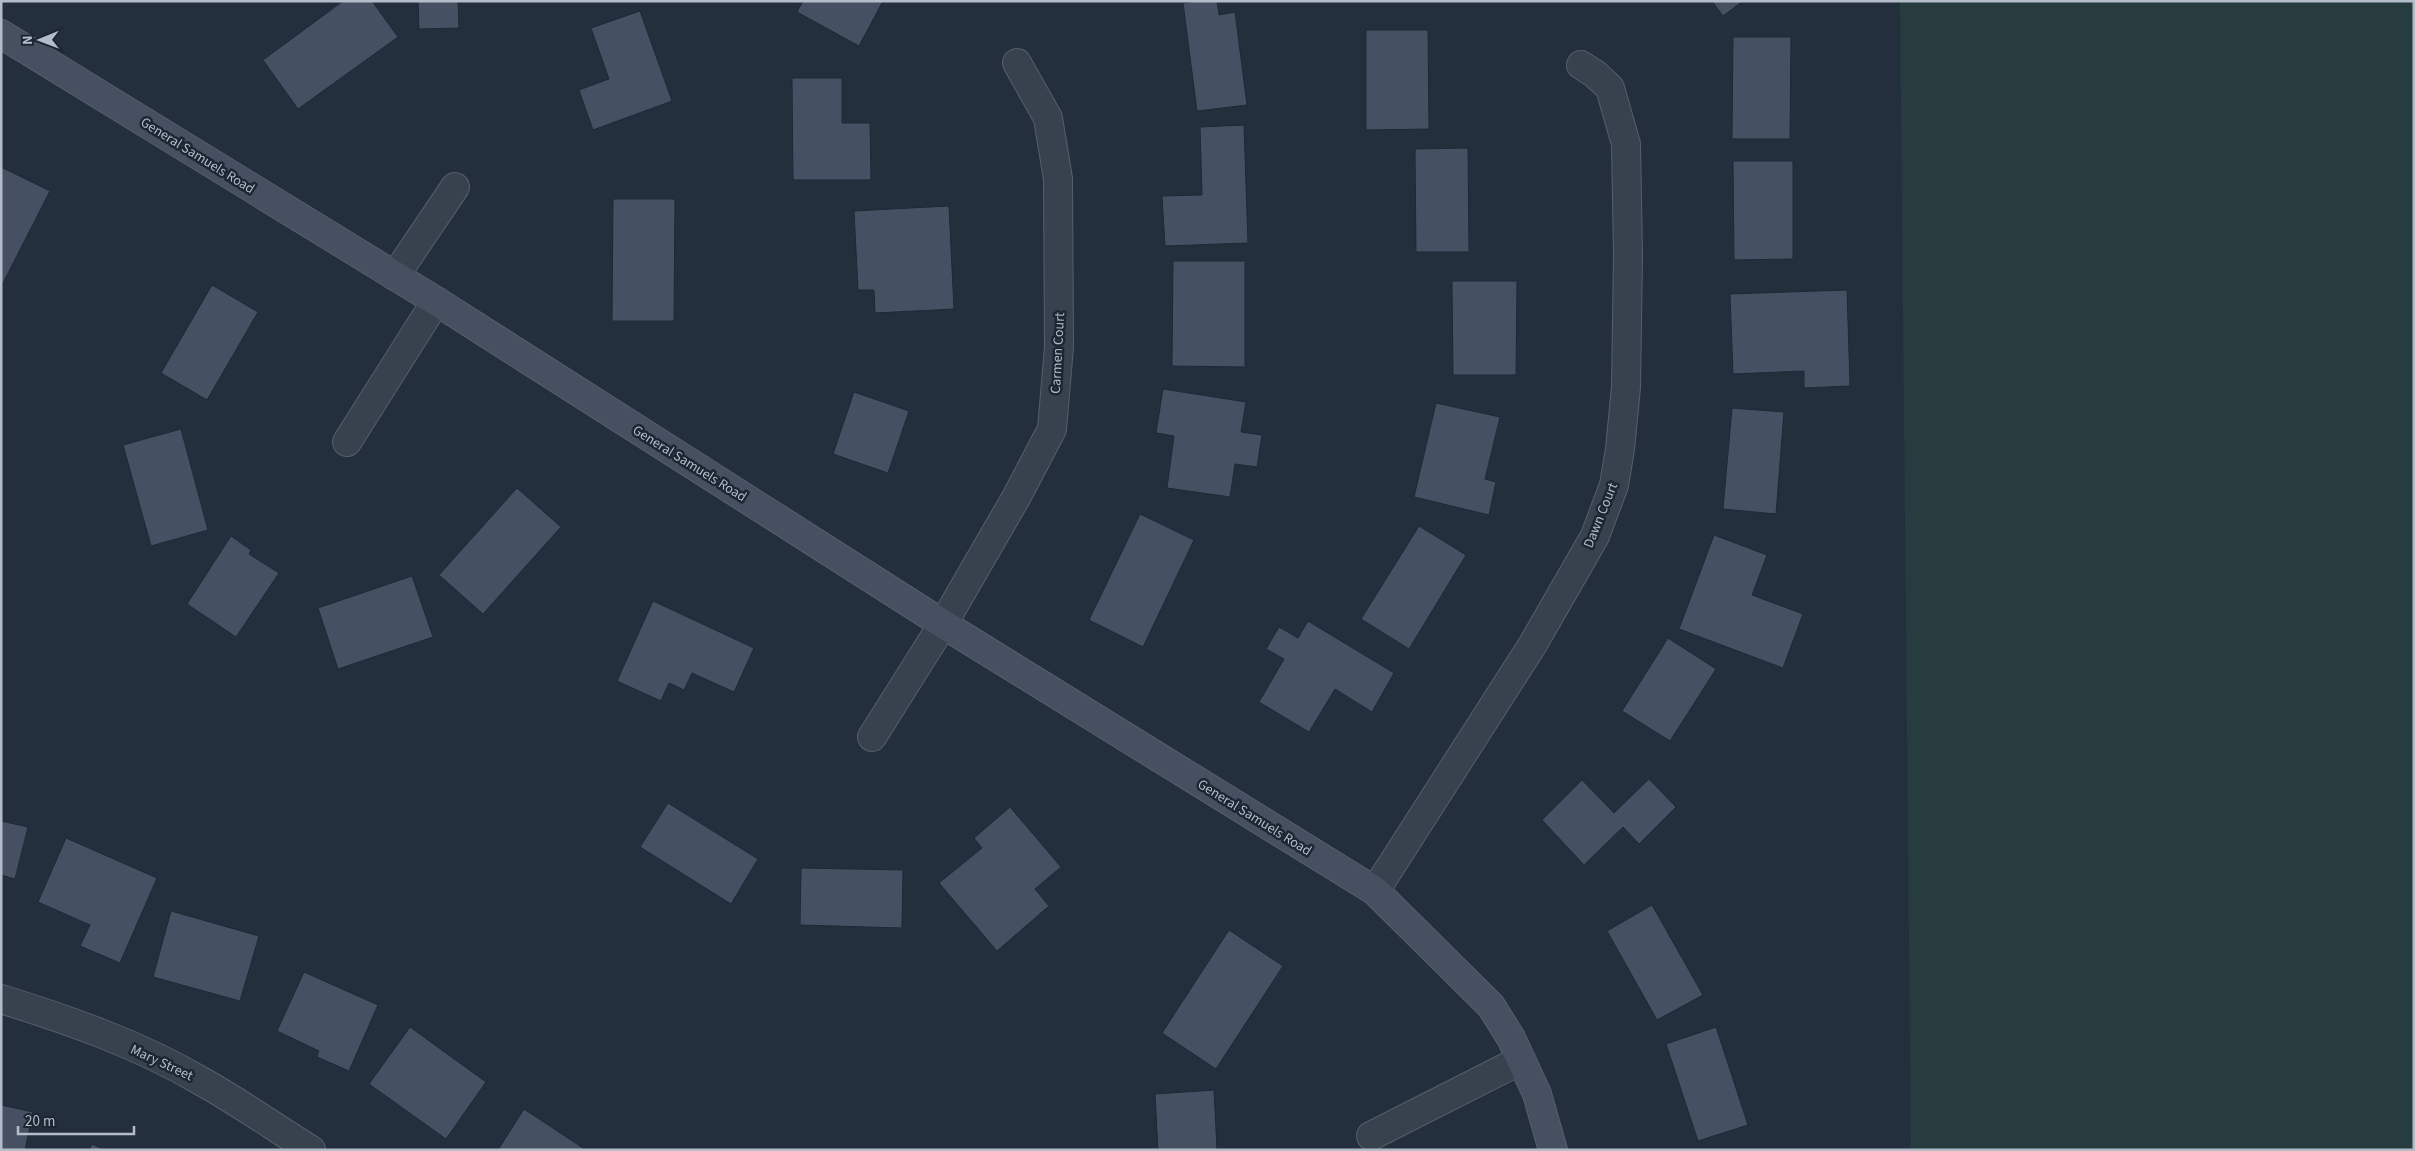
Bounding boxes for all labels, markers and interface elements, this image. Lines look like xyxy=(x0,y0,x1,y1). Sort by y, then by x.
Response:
north arrow xyxy=(15,15,65,65)
text: N xyxy=(18,35,38,45)
street label: General Samuels Road xyxy=(137,113,258,199)
street label: Carmen Court xyxy=(1046,311,1070,394)
street label: General Samuels Road xyxy=(629,421,750,507)
street label: Dawn Court xyxy=(1579,479,1623,551)
street label: General Samuels Road xyxy=(1194,775,1315,861)
street label: Mary Street xyxy=(127,1040,196,1086)
scale bar xyxy=(18,1104,134,1136)
text: 20 m xyxy=(25,1111,55,1132)

